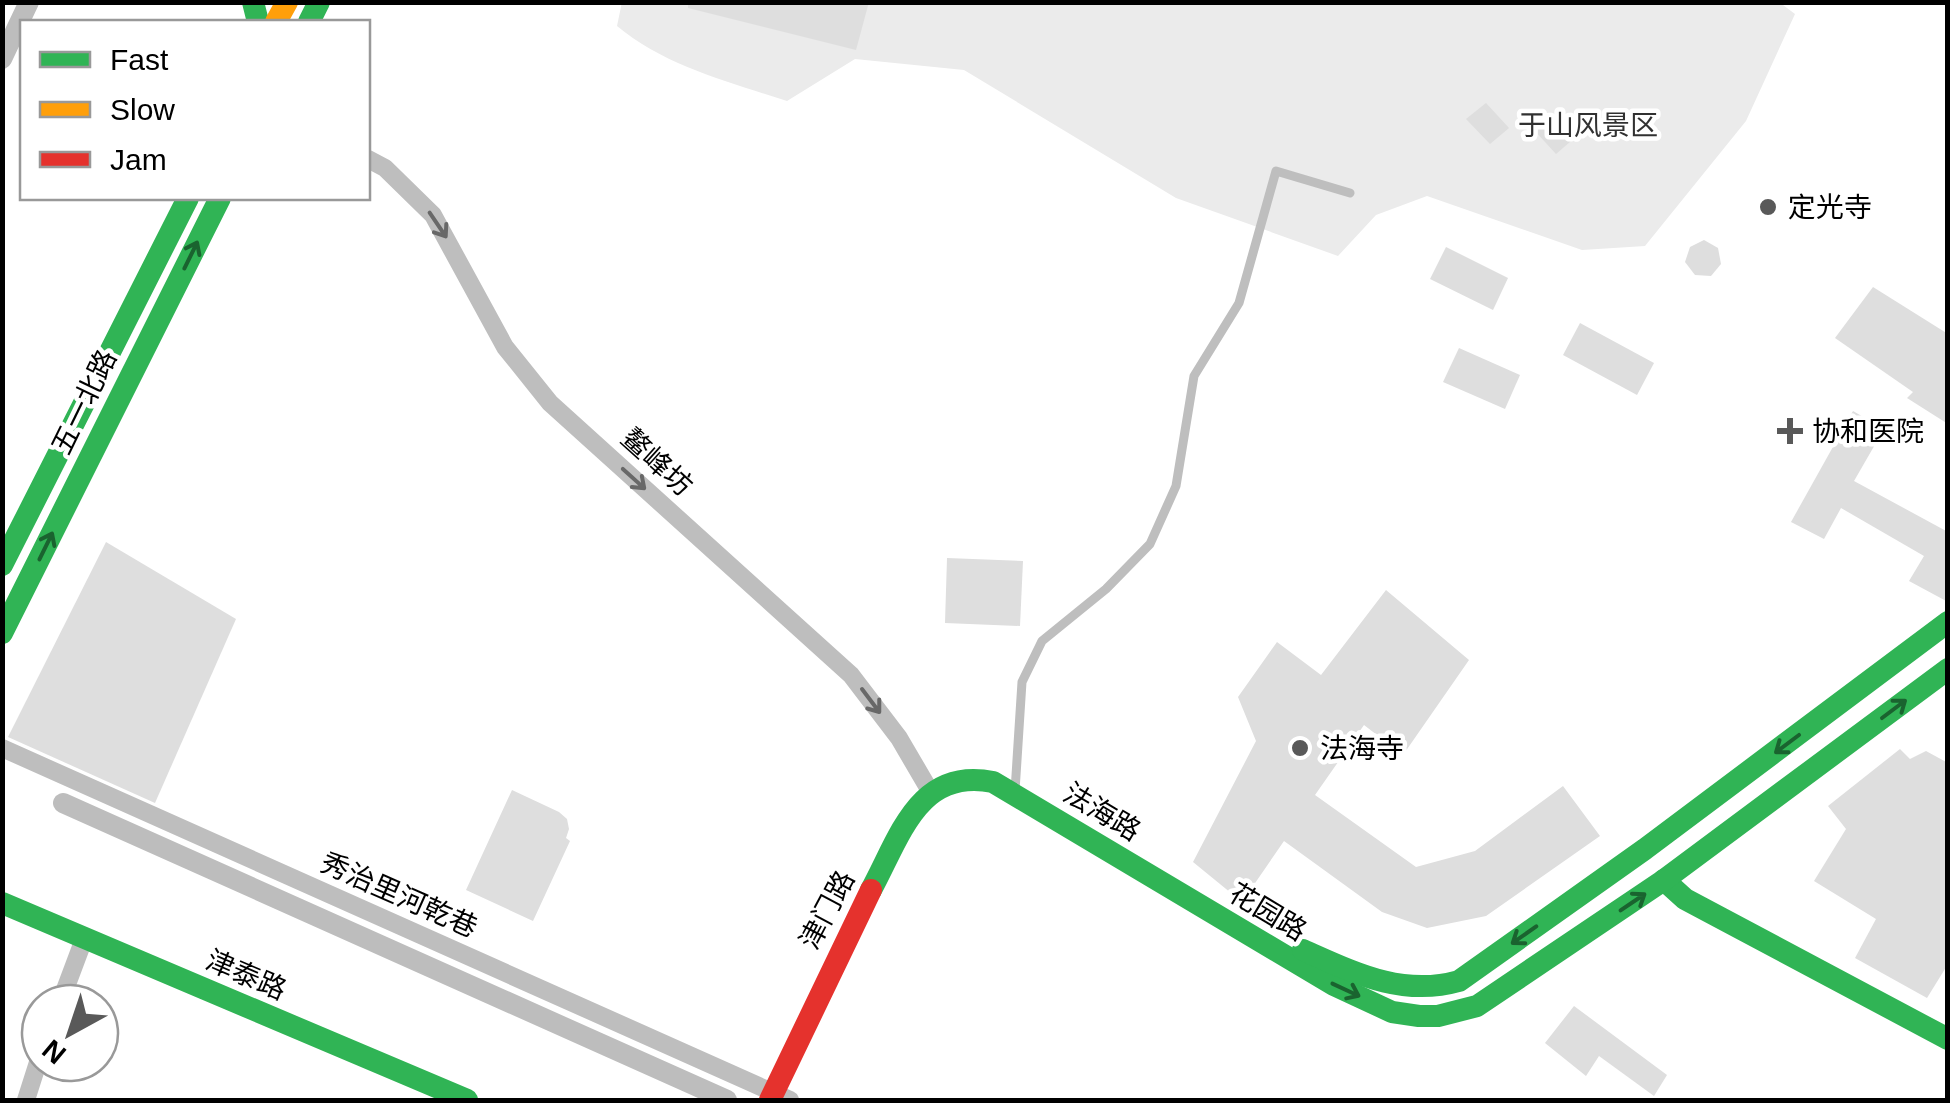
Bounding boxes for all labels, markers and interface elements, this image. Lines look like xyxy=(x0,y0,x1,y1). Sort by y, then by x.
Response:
legend xyxy=(20,20,370,200)
text: Fast xyxy=(110,43,169,76)
text: Slow xyxy=(110,93,175,126)
park label: 于山风景区 xyxy=(1518,110,1658,141)
text: Jam xyxy=(110,143,167,176)
place label: 定光寺 xyxy=(1788,192,1872,223)
marker: 定光寺 xyxy=(1757,196,1779,218)
one-way arrow xyxy=(427,210,448,238)
one-way arrow xyxy=(182,241,201,271)
street label: 五一北路 xyxy=(46,345,122,459)
place label: 协和医院 xyxy=(1812,416,1924,447)
marker: 协和医院 xyxy=(1777,418,1803,444)
street label: 鳌峰坊 xyxy=(615,422,699,502)
one-way arrow xyxy=(621,467,646,490)
one-way arrow xyxy=(37,532,56,561)
one-way arrow xyxy=(861,687,882,714)
one-way arrow xyxy=(1880,699,1907,720)
place label: 法海寺 xyxy=(1320,733,1404,764)
one-way arrow xyxy=(1774,734,1801,755)
marker: 法海寺 xyxy=(1289,737,1311,759)
street label: 法海路 xyxy=(1058,777,1146,847)
street label: 秀治里河乾巷 xyxy=(316,847,482,943)
street label: 津门路 xyxy=(794,866,860,954)
street label: 花园路 xyxy=(1224,877,1312,947)
one-way arrow xyxy=(1618,891,1646,912)
one-way arrow xyxy=(1510,924,1538,945)
street label: 津泰路 xyxy=(201,944,291,1006)
one-way arrow xyxy=(1330,982,1360,1001)
north arrow xyxy=(20,983,120,1083)
text: N xyxy=(37,1033,72,1070)

